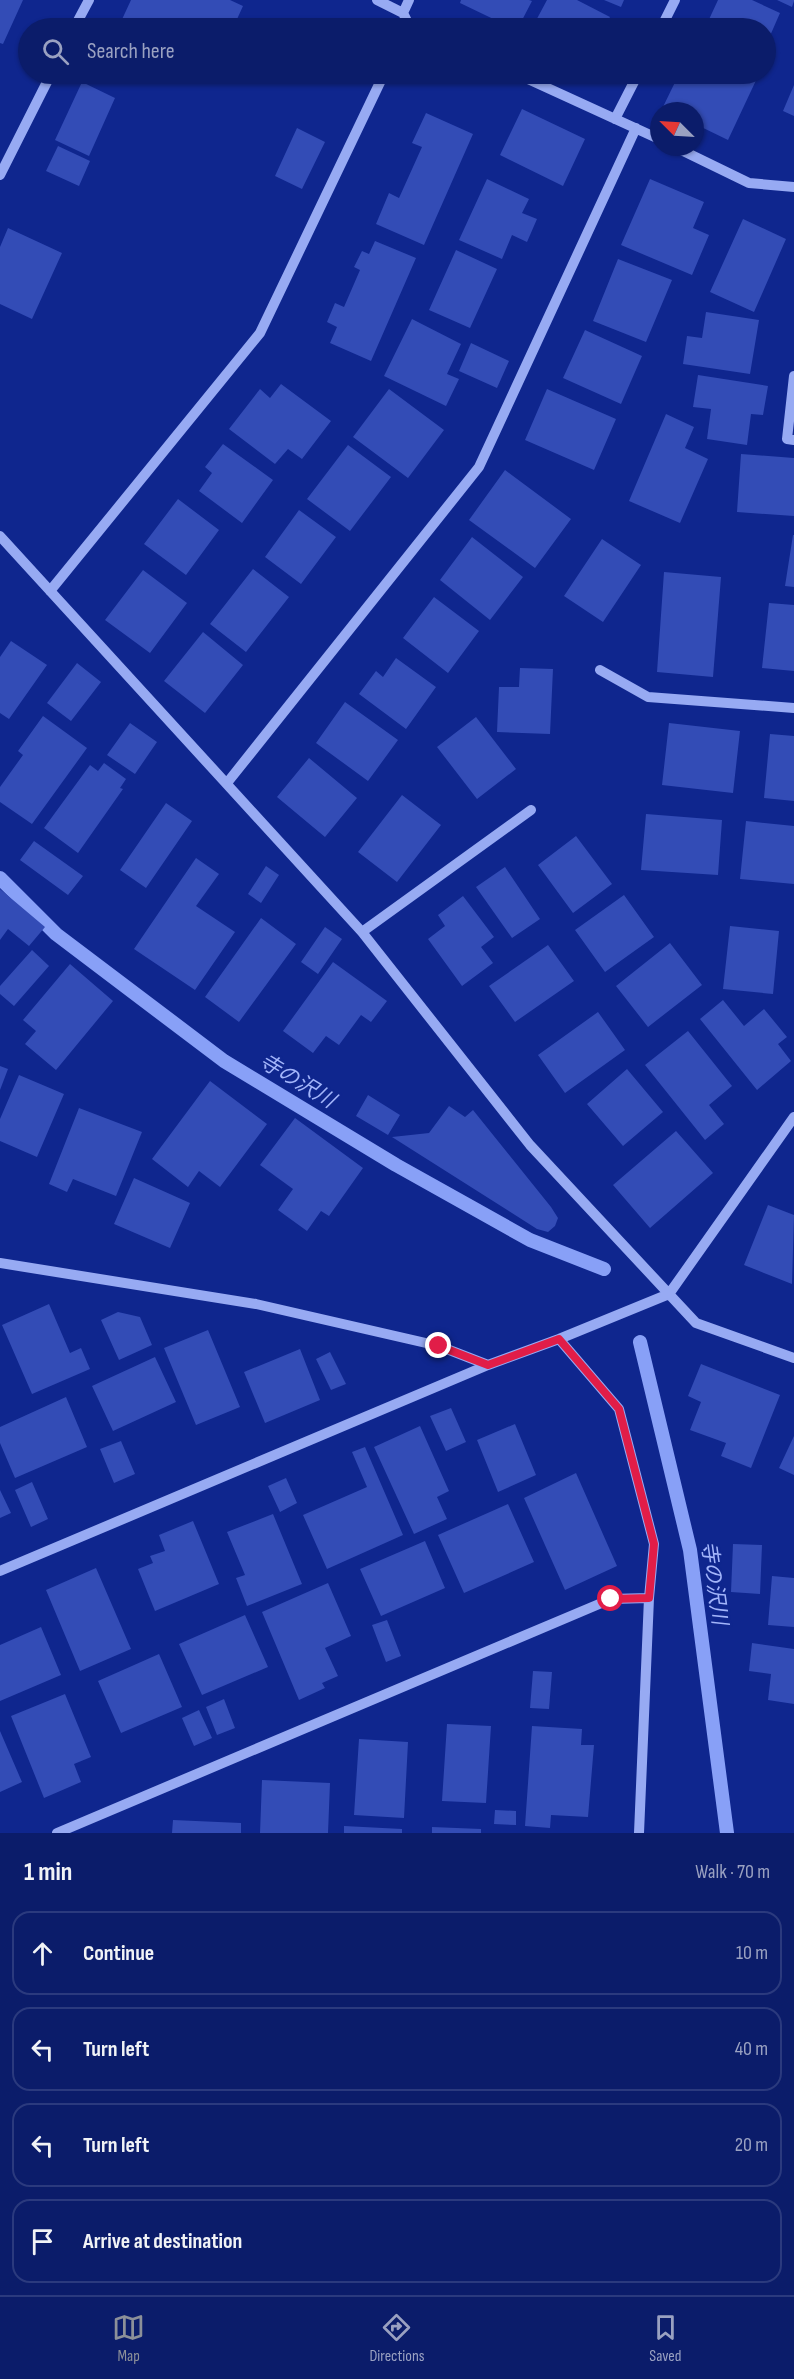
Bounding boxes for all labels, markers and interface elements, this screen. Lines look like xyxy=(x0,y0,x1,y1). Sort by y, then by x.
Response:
search box xyxy=(18,18,776,84)
icon: search xyxy=(39,35,72,68)
text: Search here xyxy=(87,38,174,65)
north arrow xyxy=(650,102,704,156)
water label: 寺の沢川 xyxy=(255,1049,341,1114)
route end xyxy=(425,1332,451,1358)
water label: 寺の沢川 xyxy=(696,1540,733,1628)
route start xyxy=(597,1585,623,1611)
text: 1 min xyxy=(24,1857,72,1888)
text: Walk · 70 m xyxy=(695,1860,770,1884)
icon: ahead xyxy=(26,1937,59,1970)
text: Continue xyxy=(83,1940,154,1967)
text: 10 m xyxy=(736,1941,768,1965)
icon: left xyxy=(26,2033,59,2066)
text: Turn left xyxy=(83,2036,149,2063)
text: 40 m xyxy=(735,2037,768,2061)
icon: left xyxy=(26,2129,59,2162)
text: Turn left xyxy=(83,2132,149,2159)
text: 20 m xyxy=(735,2133,768,2157)
icon: arrive xyxy=(26,2225,59,2258)
text: Arrive at destination xyxy=(83,2228,242,2255)
tab: Map xyxy=(112,2311,145,2366)
tab: Directions xyxy=(369,2311,425,2366)
tab: Saved xyxy=(649,2311,682,2366)

